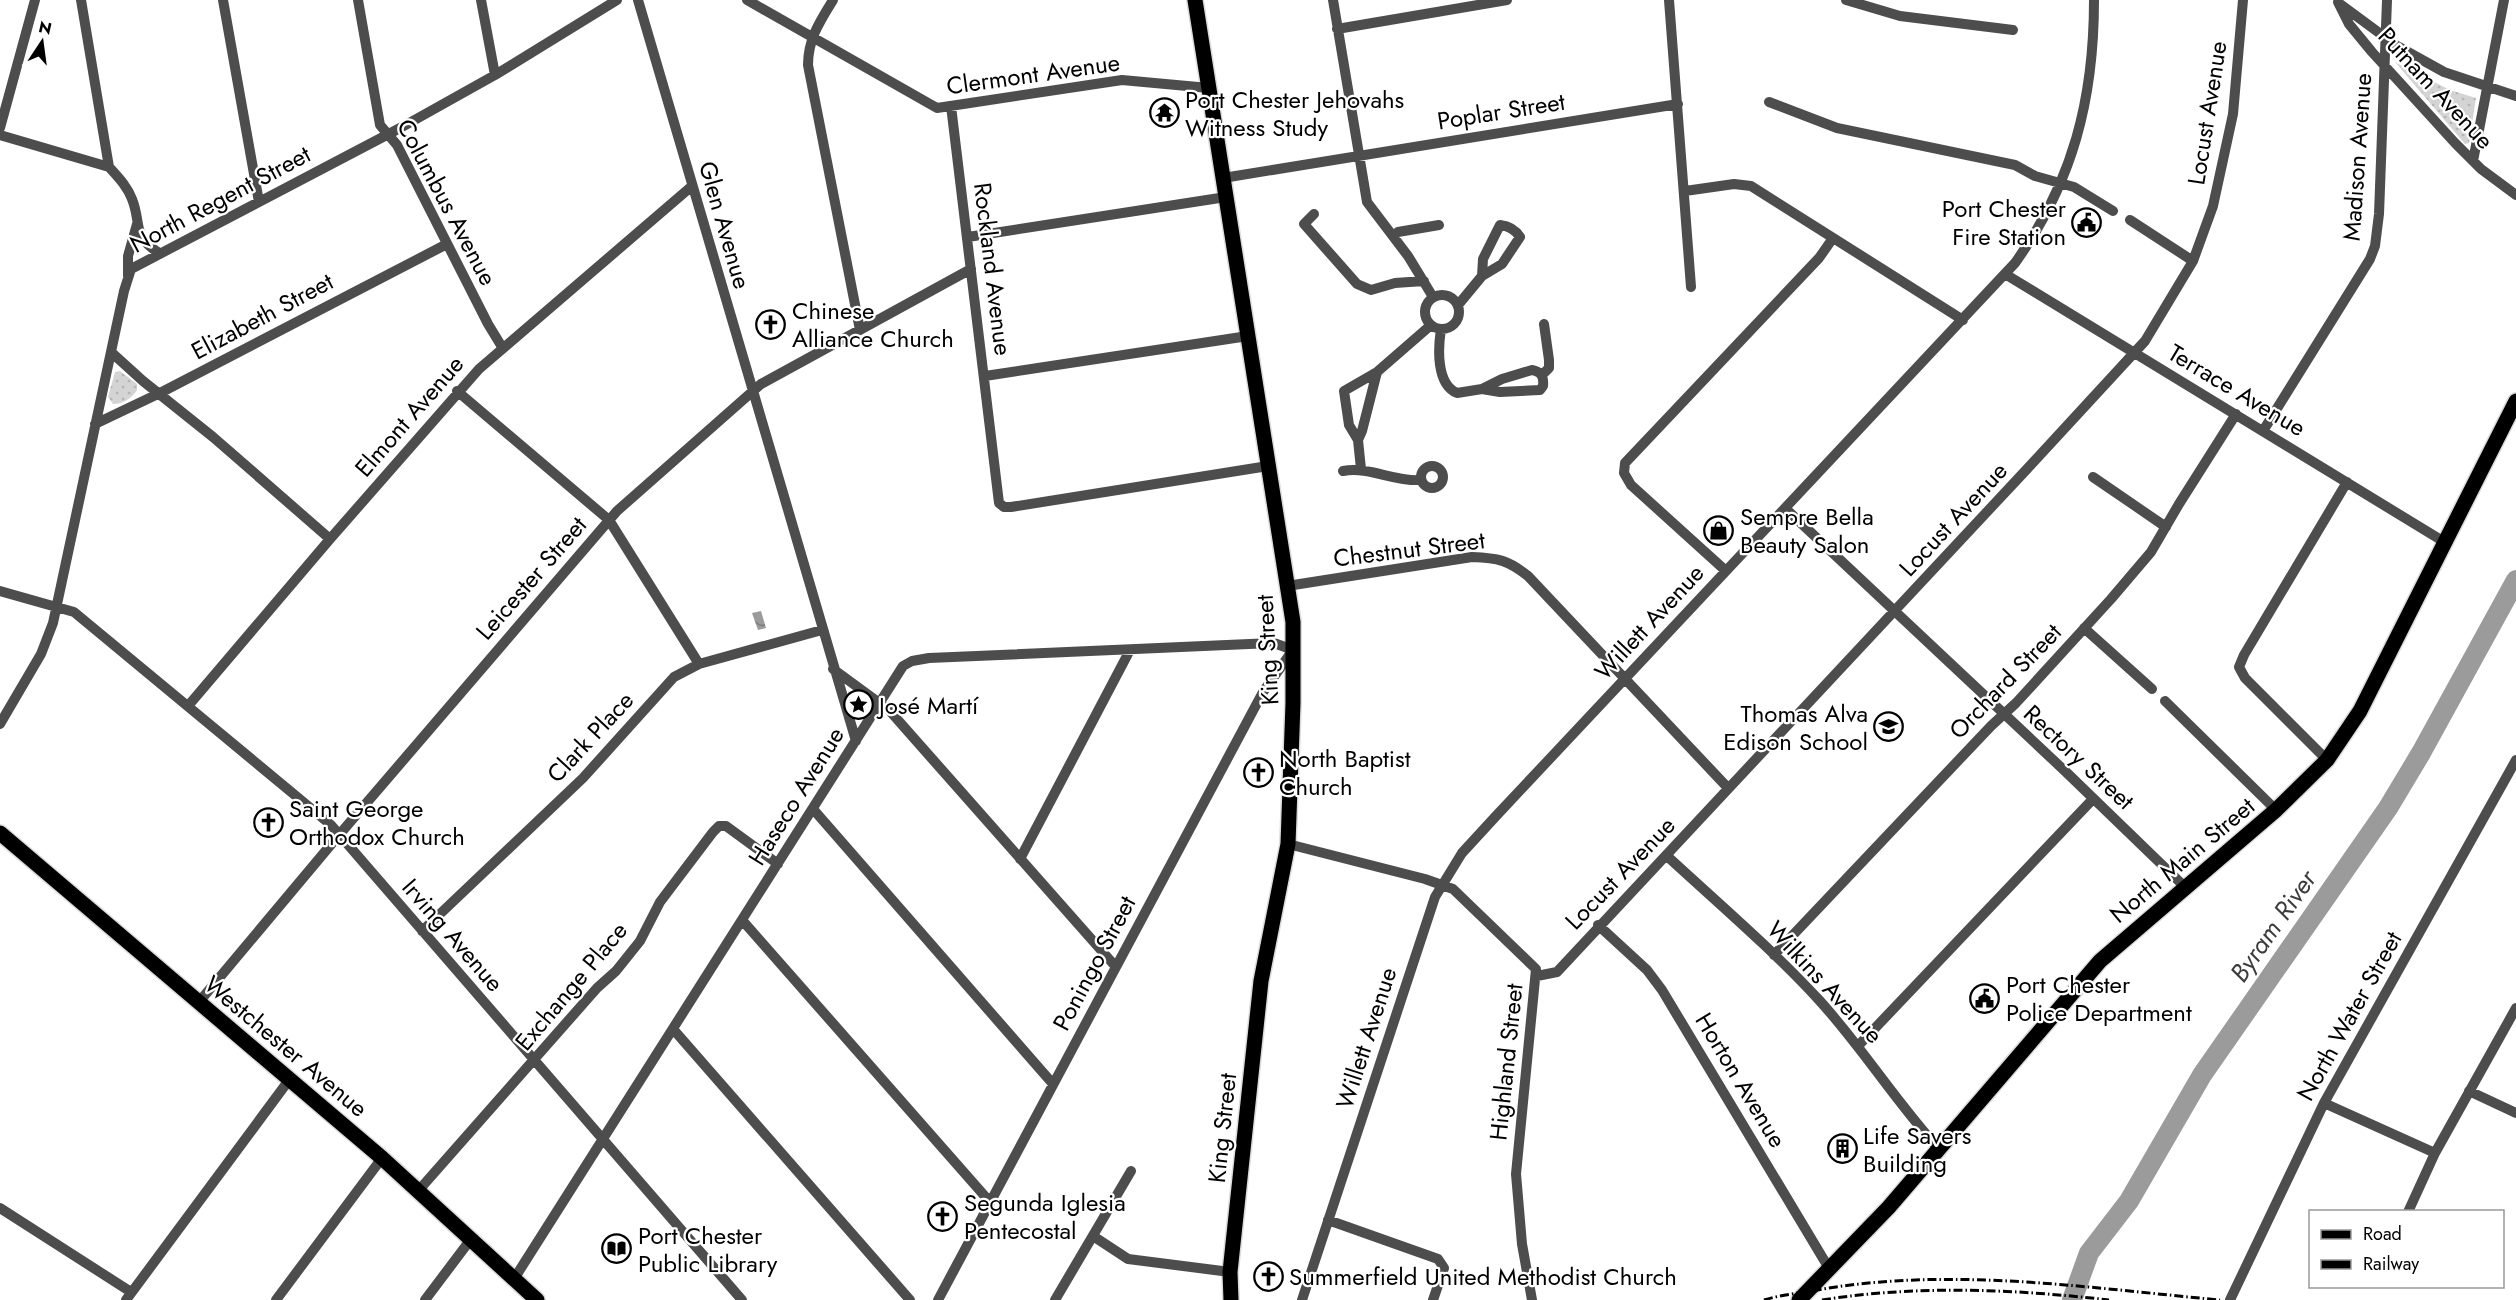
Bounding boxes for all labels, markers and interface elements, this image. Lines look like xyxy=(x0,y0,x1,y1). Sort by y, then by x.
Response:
north arrow xyxy=(12,12,72,72)
text: N xyxy=(36,15,54,41)
street label: Putnam Avenue xyxy=(2370,19,2502,157)
street label: Locust Avenue xyxy=(2178,38,2236,188)
street label: Clermont Avenue xyxy=(944,45,1122,103)
street label: Madison Avenue xyxy=(2334,72,2380,242)
place label: Port Chester Jehovahs Witness Study xyxy=(1185,82,1404,145)
street label: Poplar Street xyxy=(1435,84,1568,138)
temple icon: Port Chester Jehovahs Witness Study xyxy=(1148,97,1180,129)
street label: Columbus Avenue xyxy=(388,112,506,292)
street label: North Regent Street xyxy=(123,136,317,261)
street label: Glen Avenue xyxy=(690,157,760,293)
street label: Rockland Avenue xyxy=(965,181,1021,357)
place label: Port Chester Fire Station xyxy=(1942,191,2067,254)
public building icon: Port Chester Fire Station xyxy=(2071,206,2103,238)
street label: Elizabeth Street xyxy=(185,264,339,368)
place label: Chinese Alliance Church xyxy=(792,293,954,356)
church icon: Chinese Alliance Church xyxy=(755,308,787,340)
street label: Terrace Avenue xyxy=(2162,335,2312,445)
street label: Elmont Avenue xyxy=(346,348,472,484)
street label: Locust Avenue xyxy=(1891,454,2015,584)
place label: Sempre Bella Beauty Salon xyxy=(1740,499,1874,562)
street label: Leicester Street xyxy=(467,508,595,647)
shop icon: Sempre Bella Beauty Salon xyxy=(1703,514,1735,546)
street label: Chestnut Street xyxy=(1331,522,1487,576)
street label: Willett Avenue xyxy=(1586,556,1712,688)
street label: King Street xyxy=(1247,594,1287,706)
street label: Orchard Street xyxy=(1941,615,2069,747)
street label: Clark Place xyxy=(538,684,642,790)
place label: José Martí xyxy=(876,688,979,723)
place icon: José Martí xyxy=(842,689,874,721)
place label: Thomas Alva Edison School xyxy=(1723,696,1868,759)
street label: Rectory Street xyxy=(2016,696,2142,818)
school or university icon: Thomas Alva Edison School xyxy=(1873,711,1905,743)
street label: Haseco Avenue xyxy=(739,720,853,872)
place label: North Baptist Church xyxy=(1279,741,1411,804)
church icon: North Baptist Church xyxy=(1242,756,1274,788)
street label: North Main Street xyxy=(2102,789,2262,931)
place label: Saint George Orthodox Church xyxy=(289,791,465,854)
church icon: Saint George Orthodox Church xyxy=(252,806,284,838)
street label: Locust Avenue xyxy=(1557,809,1683,937)
water label: Byram River xyxy=(2221,861,2326,990)
street label: Irving Avenue xyxy=(394,871,512,999)
street label: Poningo Street xyxy=(1044,889,1144,1037)
street label: Wilkins Avenue xyxy=(1759,913,1891,1051)
street label: Exchange Place xyxy=(507,914,635,1058)
street label: North Water Street xyxy=(2288,925,2410,1107)
street label: Willett Avenue xyxy=(1327,963,1405,1113)
street label: Westchester Avenue xyxy=(197,967,375,1125)
place label: Port Chester Police Department xyxy=(2006,967,2192,1030)
street label: Highland Street xyxy=(1480,982,1532,1142)
public building icon: Port Chester Police Department xyxy=(1969,982,2001,1014)
street label: Horton Avenue xyxy=(1687,1006,1795,1154)
street label: King Street xyxy=(1199,1071,1245,1185)
place label: Life Savers Building xyxy=(1863,1118,1972,1181)
building icon: Life Savers Building xyxy=(1826,1133,1858,1165)
place label: Segunda Iglesia Pentecostal xyxy=(964,1185,1126,1248)
church icon: Segunda Iglesia Pentecostal xyxy=(927,1200,959,1232)
legend xyxy=(2309,1210,2504,1288)
place label: Port Chester Public Library xyxy=(638,1218,778,1281)
text: Road xyxy=(2363,1221,2402,1247)
library icon: Port Chester Public Library xyxy=(601,1233,633,1265)
text: Railway xyxy=(2363,1251,2419,1277)
place label: Summerfield United Methodist Church xyxy=(1289,1259,1677,1294)
church icon: Summerfield United Methodist Church xyxy=(1252,1260,1284,1292)

